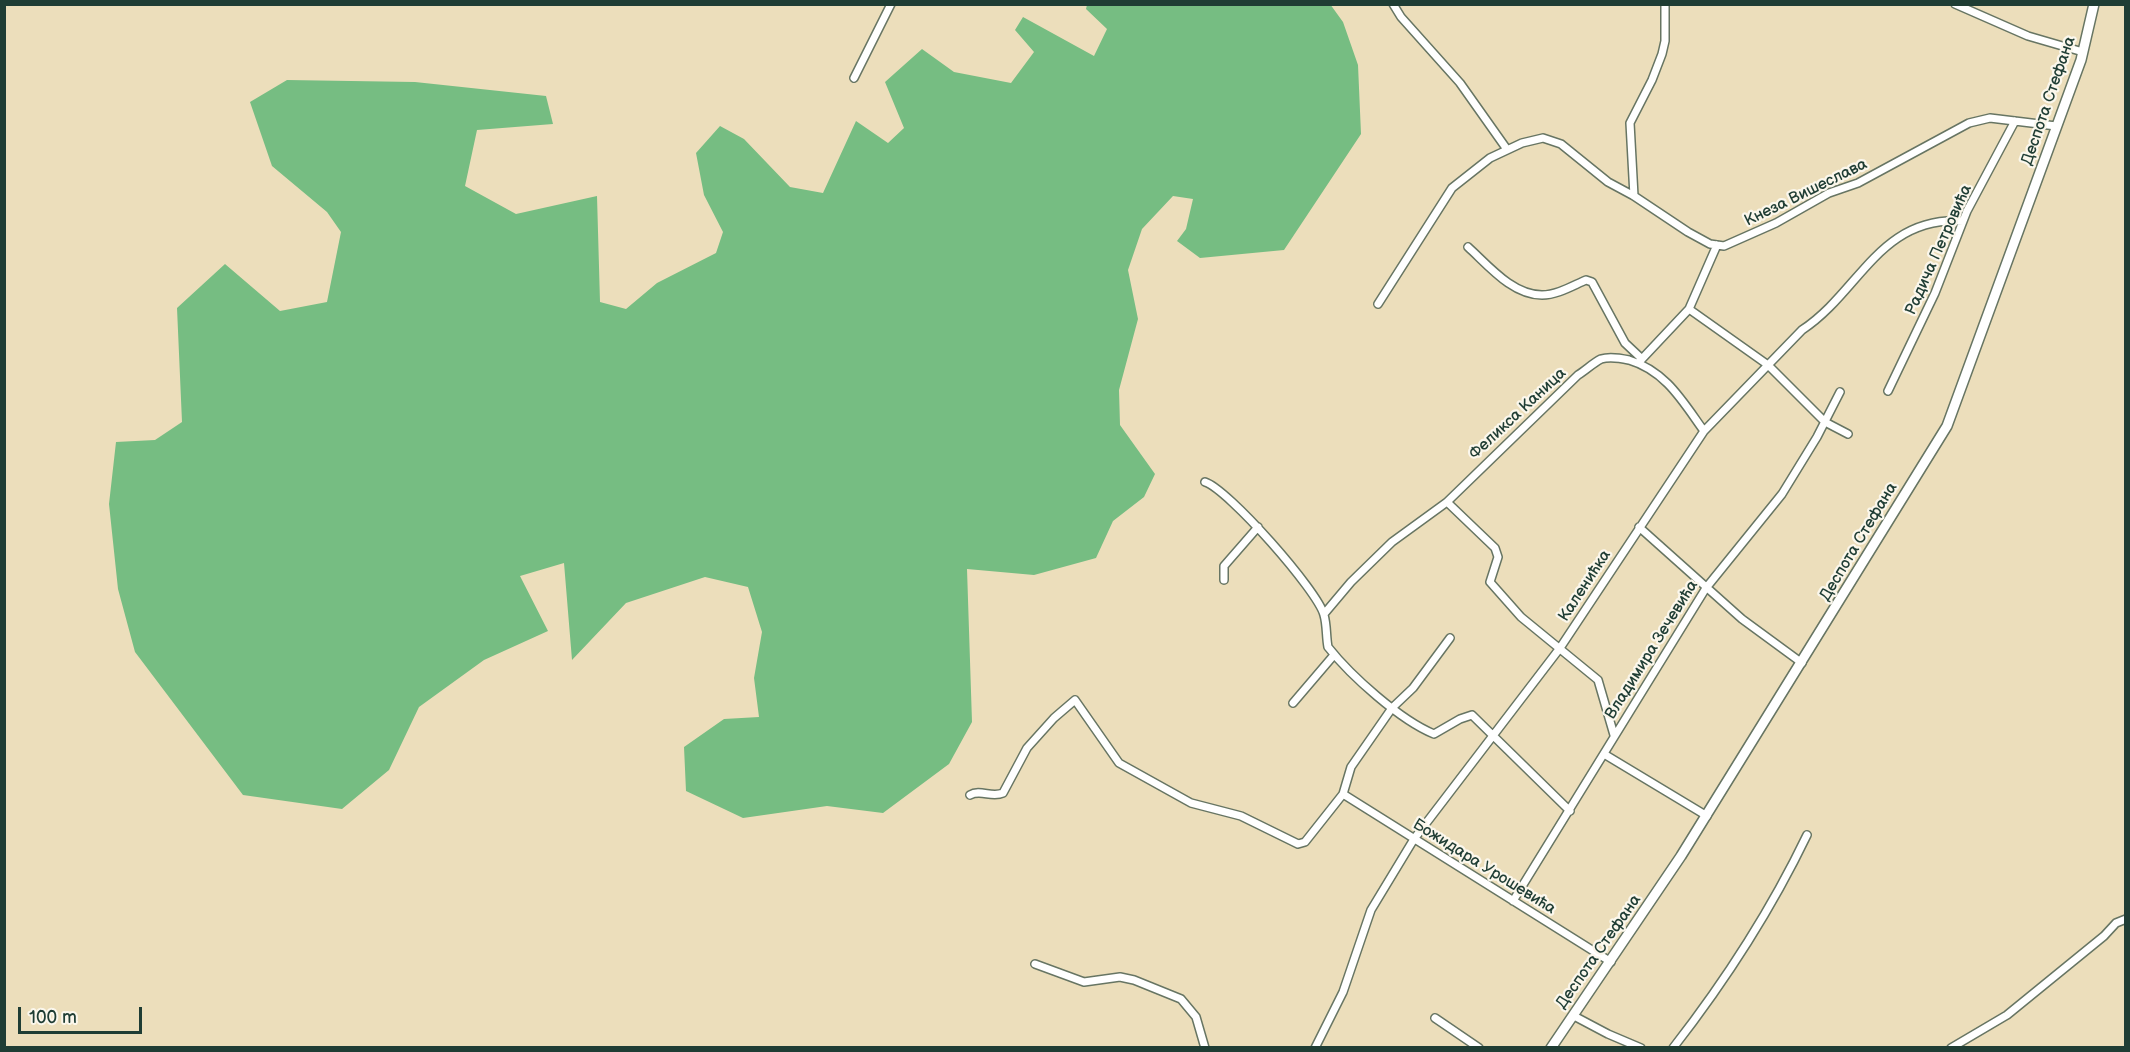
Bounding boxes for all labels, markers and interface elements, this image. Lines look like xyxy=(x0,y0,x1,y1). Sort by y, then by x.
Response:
street label: Деспота Стефана xyxy=(2018,34,2080,168)
street label: Кнеза Вишеслава xyxy=(1741,155,1871,231)
street label: Радича Петровића xyxy=(1902,182,1976,318)
street label: Феликса Каница xyxy=(1465,364,1571,464)
street label: Деспота Стефана xyxy=(1816,479,1902,605)
street label: Каленићка xyxy=(1555,547,1615,625)
street label: Владимира Зечевића xyxy=(1602,577,1702,723)
street label: Божидара Урошевића xyxy=(1409,815,1559,919)
street label: Деспота Стефана xyxy=(1552,891,1646,1013)
scale bar xyxy=(21,995,146,1033)
text: 100 m xyxy=(29,1007,77,1028)

